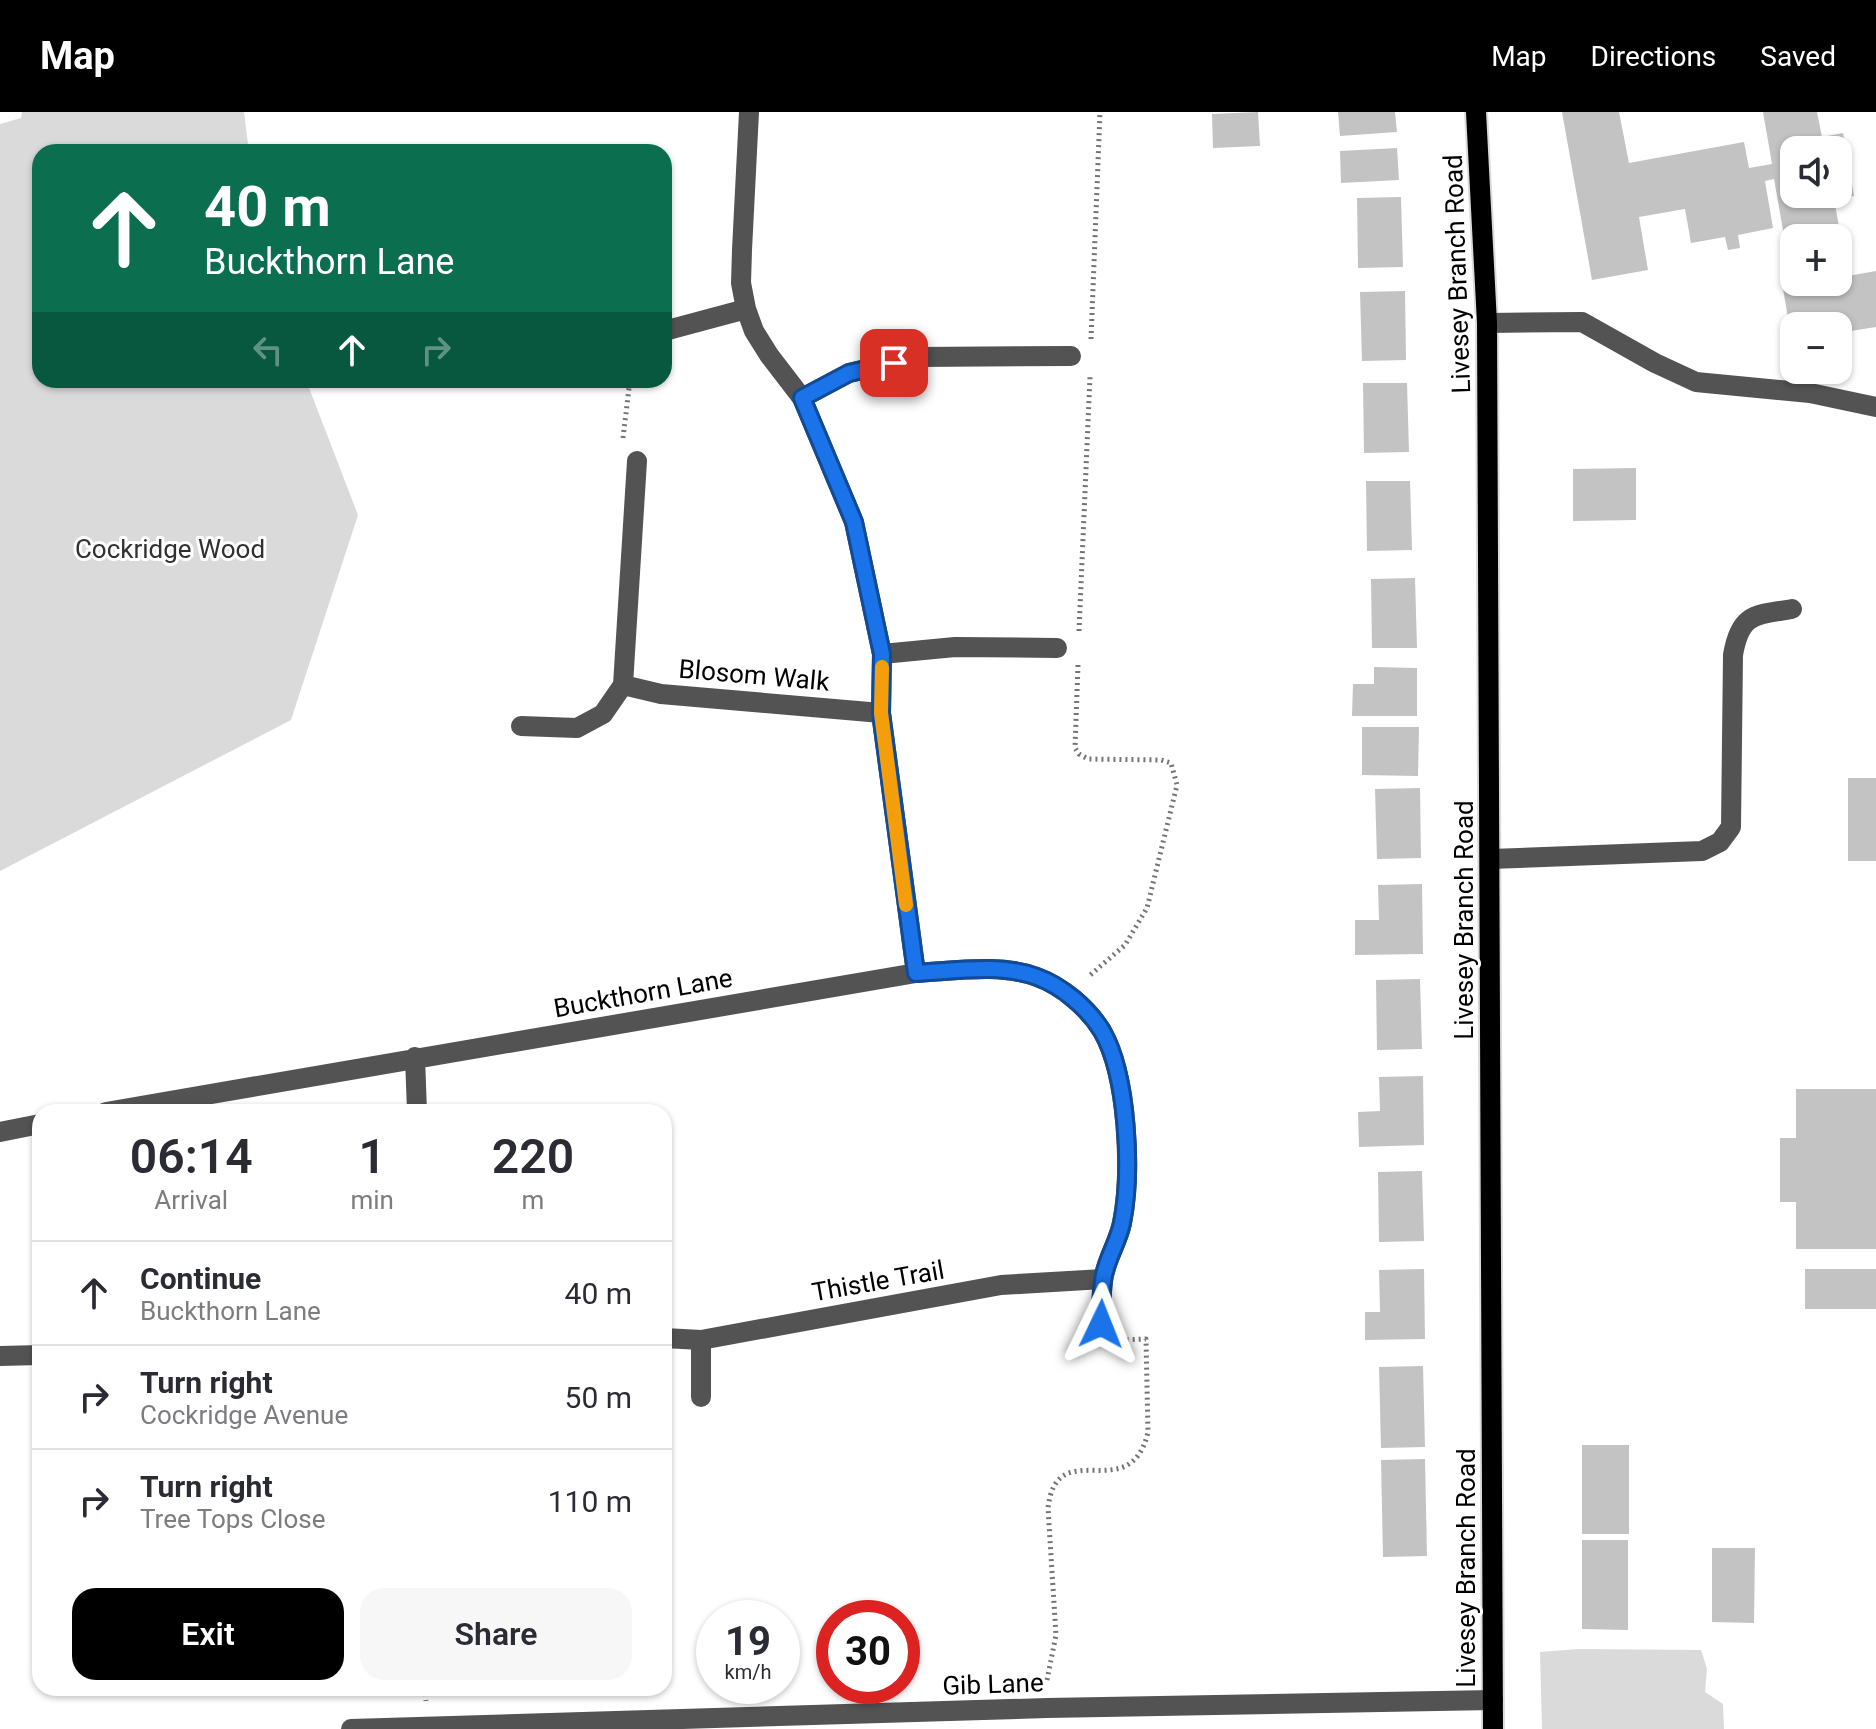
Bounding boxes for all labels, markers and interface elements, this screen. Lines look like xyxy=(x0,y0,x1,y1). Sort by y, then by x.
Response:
text: Map xyxy=(40,34,115,78)
text: Map xyxy=(1491,40,1547,73)
text: Directions xyxy=(1591,40,1716,73)
text: Saved xyxy=(1760,40,1836,73)
map controls xyxy=(1780,136,1852,384)
button: sound xyxy=(1780,136,1852,208)
street label: Livesey Branch Road xyxy=(1438,154,1476,394)
text: 40 m xyxy=(204,174,331,240)
icon: ahead xyxy=(72,176,176,280)
button: + xyxy=(1780,224,1852,296)
text: Buckthorn Lane xyxy=(204,241,454,283)
button: − xyxy=(1780,312,1852,384)
icon: left xyxy=(246,328,290,372)
icon: ahead xyxy=(330,328,374,372)
icon: right xyxy=(414,328,458,372)
pin xyxy=(860,329,928,397)
icon: arrive xyxy=(872,341,916,385)
park label: Cockridge Wood xyxy=(75,534,265,564)
street label: Blosom Walk xyxy=(677,653,831,697)
street label: Livesey Branch Road xyxy=(1449,800,1479,1040)
street label: Buckthorn Lane xyxy=(551,963,735,1023)
text: 06:14 xyxy=(130,1128,253,1185)
text: 1 xyxy=(359,1128,386,1185)
text: 220 xyxy=(492,1128,574,1185)
text: Arrival xyxy=(154,1185,228,1215)
text: min xyxy=(350,1185,394,1215)
text: m xyxy=(522,1185,544,1215)
street label: Thistle Trail xyxy=(810,1255,946,1307)
text: Continue xyxy=(140,1261,261,1296)
icon: ahead xyxy=(72,1271,116,1315)
text: 40 m xyxy=(565,1276,632,1311)
position arrow xyxy=(1059,1282,1143,1366)
text: Buckthorn Lane xyxy=(140,1296,321,1326)
text: Turn right xyxy=(140,1365,273,1400)
icon: right xyxy=(72,1375,116,1419)
text: 50 m xyxy=(565,1380,632,1415)
text: Cockridge Avenue xyxy=(140,1400,348,1430)
street label: Livesey Branch Road xyxy=(1451,1448,1481,1688)
text: Turn right xyxy=(140,1469,273,1504)
icon: right xyxy=(72,1479,116,1523)
text: 110 m xyxy=(548,1484,632,1519)
text: Tree Tops Close xyxy=(140,1504,325,1534)
button: Exit xyxy=(72,1588,344,1680)
button: Share xyxy=(360,1588,632,1680)
speed limit sign: 30 xyxy=(816,1600,920,1704)
text: 19 xyxy=(725,1618,771,1665)
text: km/h xyxy=(725,1660,771,1684)
street label: Gib Lane xyxy=(942,1667,1044,1701)

